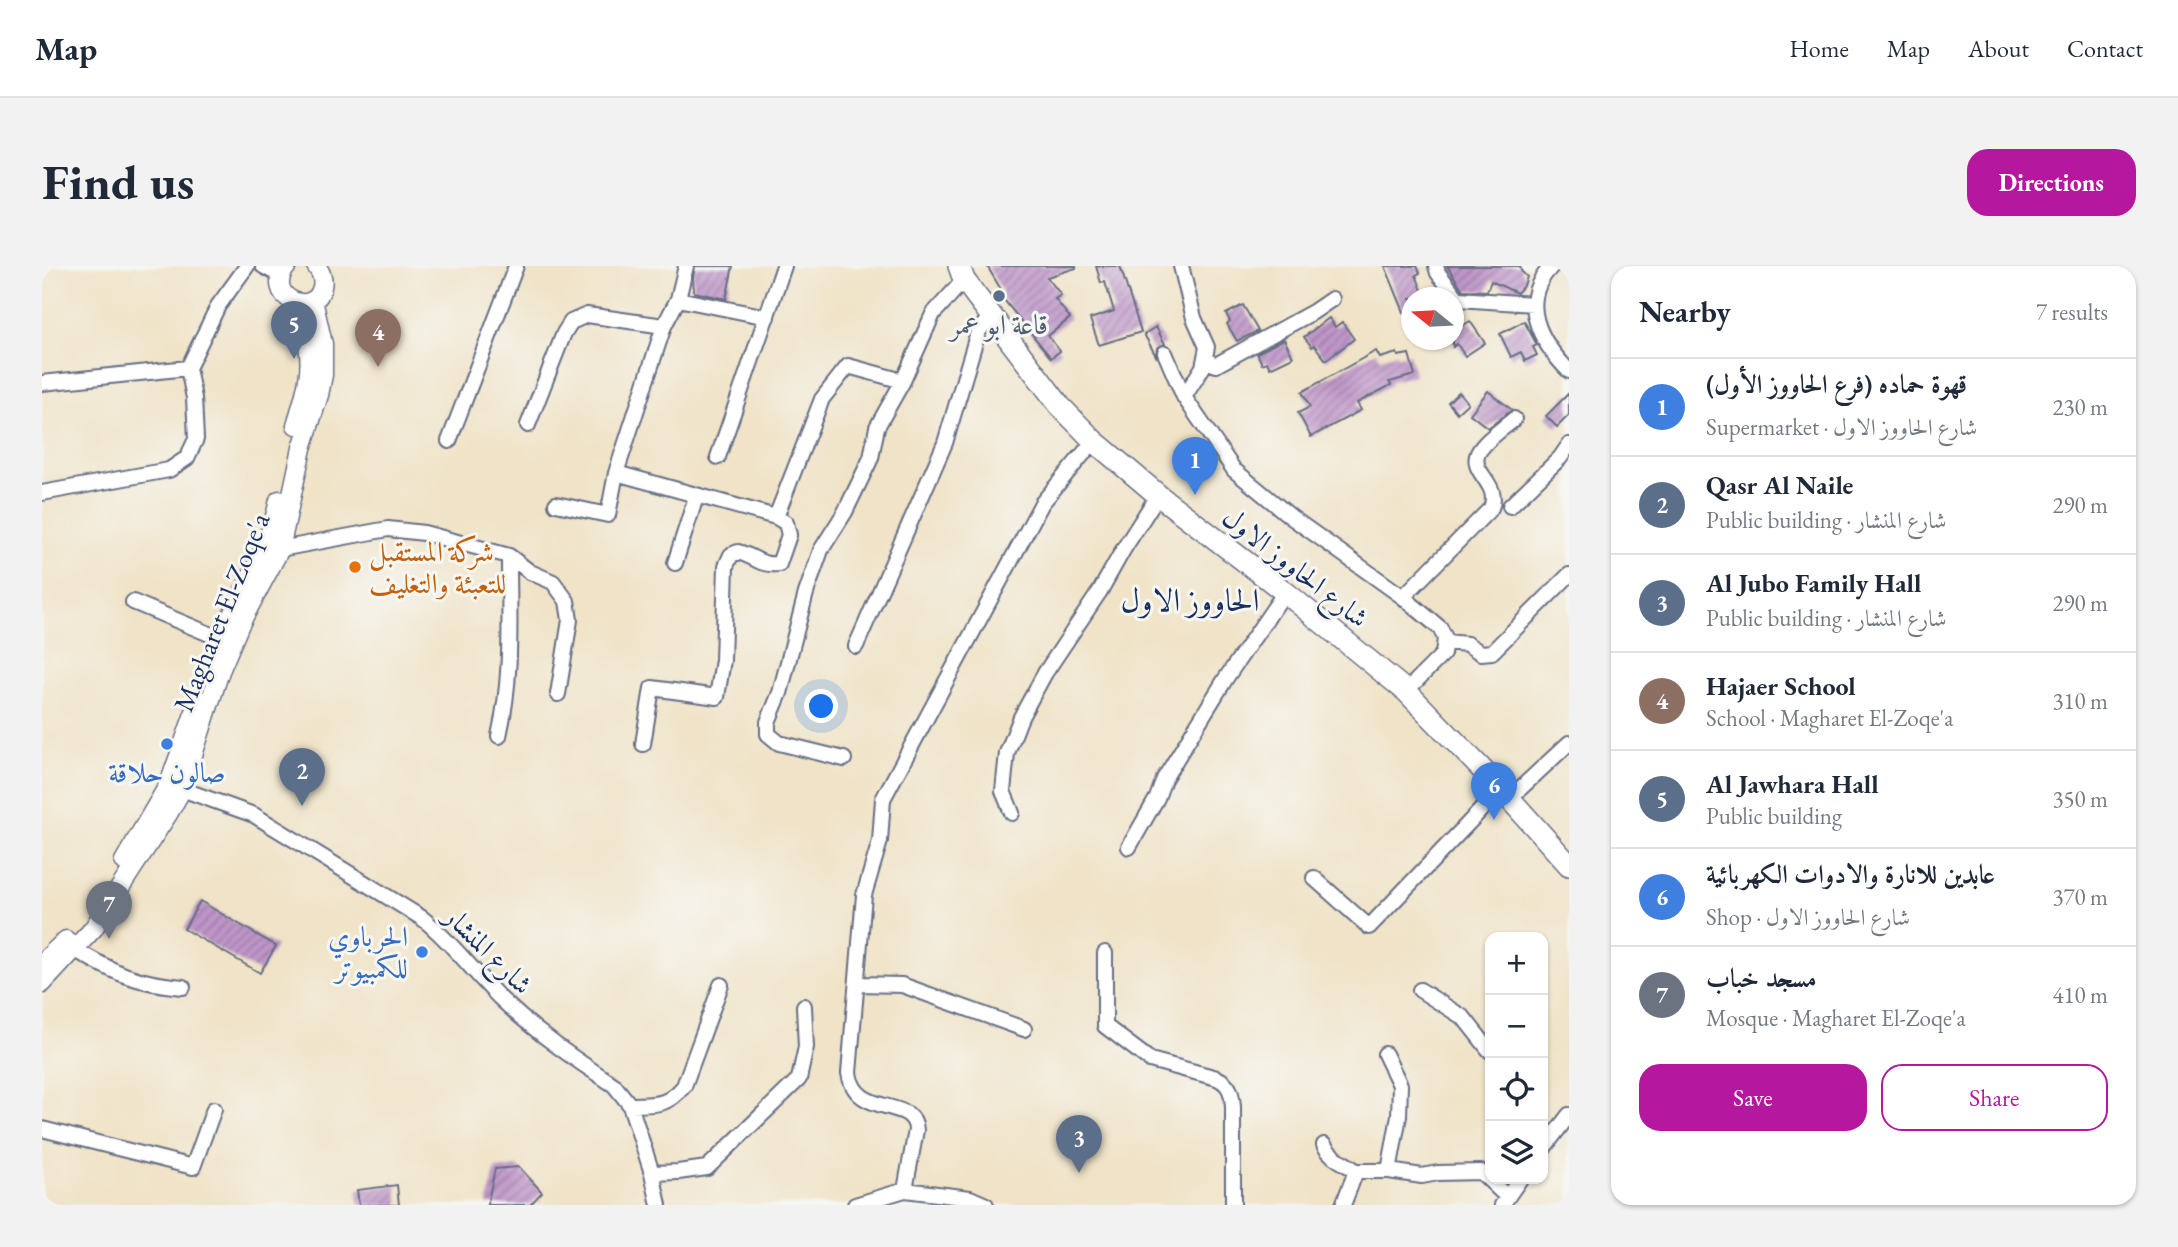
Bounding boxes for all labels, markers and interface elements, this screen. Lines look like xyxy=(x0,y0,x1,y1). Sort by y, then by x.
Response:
text: Map xyxy=(35,27,97,70)
text: Home xyxy=(1789,33,1849,64)
text: Map xyxy=(1887,33,1930,64)
text: About xyxy=(1968,33,2029,64)
text: Contact xyxy=(2067,33,2143,64)
button: Directions xyxy=(1967,149,2136,216)
text: Find us xyxy=(42,150,194,214)
north arrow xyxy=(1401,287,1464,350)
marker: قاعة ابو عمر xyxy=(991,288,1007,304)
text: Nearby xyxy=(1639,292,1731,331)
text: 7 results xyxy=(2036,297,2108,327)
pin: 5 xyxy=(271,301,317,359)
place label: قاعة ابو عمر xyxy=(947,306,1048,342)
pin: 4 xyxy=(355,309,401,367)
text: قهوة حماده (فرع الحاووز الأول) xyxy=(1706,367,1967,401)
text: 1 xyxy=(1656,392,1668,422)
text: 230 m xyxy=(2052,392,2108,422)
text: Supermarket · شارع الحاووز الاول xyxy=(1706,412,1977,442)
pin: 1 xyxy=(1172,437,1218,495)
text: Qasr Al Naile xyxy=(1706,468,1853,502)
text: 2 xyxy=(1656,490,1668,520)
text: 290 m xyxy=(2052,490,2108,520)
street label: شارع الحاووز الاول xyxy=(1212,499,1376,640)
text: Public building · شارع المنشار xyxy=(1706,505,1947,535)
street label: Magharet El-Zoqe'a xyxy=(165,506,278,717)
place label: شركة المستقبل للتعبئة والتغليف xyxy=(369,533,506,601)
marker: شركة المستقبل للتعبئة والتغليف xyxy=(347,559,363,575)
text: Al Jubo Family Hall xyxy=(1706,566,1921,600)
district label: الحاووز الاول xyxy=(1121,579,1259,621)
text: 3 xyxy=(1656,588,1668,618)
text: 290 m xyxy=(2052,588,2108,618)
text: Public building · شارع المنشار xyxy=(1706,603,1947,633)
text: Hajaer School xyxy=(1706,669,1856,703)
text: 4 xyxy=(1656,686,1668,716)
text: 310 m xyxy=(2052,686,2108,716)
your location xyxy=(804,689,838,723)
text: School · Magharet El-Zoqe'a xyxy=(1706,703,1953,733)
marker: صالون حلاقة xyxy=(159,736,175,752)
pin: 2 xyxy=(279,748,325,806)
place label: صالون حلاقة xyxy=(108,754,226,790)
pin: 6 xyxy=(1471,762,1517,820)
text: Al Jawhara Hall xyxy=(1706,767,1879,801)
text: 5 xyxy=(1656,784,1668,814)
text: 350 m xyxy=(2052,784,2108,814)
text: Public building xyxy=(1706,801,1842,831)
text: عابدين للانارة والادوات الكهربائية xyxy=(1706,857,1995,891)
pin: 7 xyxy=(86,881,132,939)
text: 6 xyxy=(1656,882,1668,912)
text: 370 m xyxy=(2052,882,2108,912)
street label: شارع المنشار xyxy=(431,896,541,1006)
text: Shop · شارع الحاووز الاول xyxy=(1706,902,1910,932)
place label: الحرباوي للكمبيوتر xyxy=(328,918,408,986)
map controls xyxy=(1485,932,1548,1184)
button: + xyxy=(1485,932,1548,995)
marker: الحرباوي للكمبيوتر xyxy=(414,944,430,960)
text: مسجد خباب xyxy=(1706,961,1817,995)
text: 7 xyxy=(1656,980,1668,1010)
text: 410 m xyxy=(2052,980,2108,1010)
button: − xyxy=(1485,995,1548,1058)
text: Mosque · Magharet El-Zoqe'a xyxy=(1706,1003,1966,1033)
button: locate xyxy=(1485,1058,1548,1121)
button: Save xyxy=(1639,1064,1867,1131)
button: Share xyxy=(1881,1064,2108,1131)
pin: 3 xyxy=(1056,1115,1102,1173)
button: layers xyxy=(1485,1121,1548,1184)

